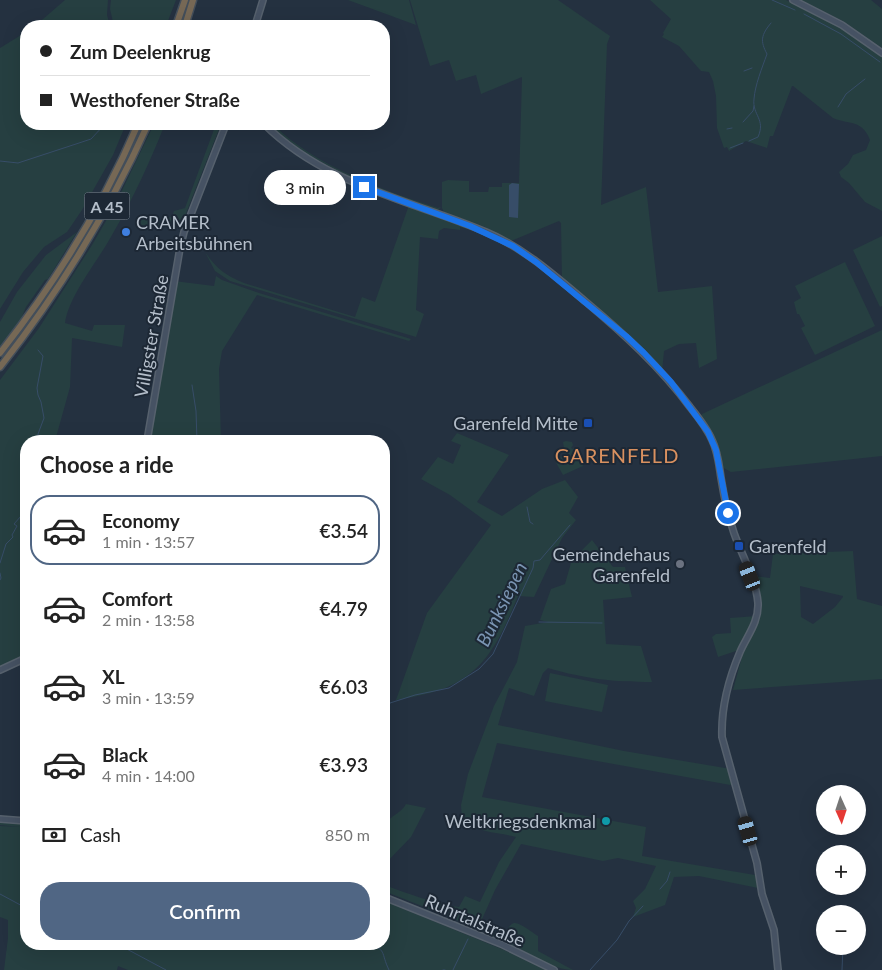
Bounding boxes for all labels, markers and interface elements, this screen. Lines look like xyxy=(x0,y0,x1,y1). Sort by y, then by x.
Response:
text: Zum Deelenkrug xyxy=(70,40,211,63)
text: Westhofener Straße xyxy=(70,88,240,111)
callout: 3 min xyxy=(264,170,346,204)
route end xyxy=(353,176,375,198)
text: 3 min xyxy=(285,178,325,197)
road number: A 45 xyxy=(84,192,130,220)
place label: CRAMER Arbeitsbühnen xyxy=(136,211,253,254)
marker: CRAMER Arbeitsbühnen xyxy=(120,226,132,238)
street label: Villigster Straße xyxy=(129,273,173,399)
place label: Garenfeld Mitte xyxy=(453,412,578,434)
marker: Garenfeld Mitte xyxy=(582,417,594,429)
district label: GARENFELD xyxy=(555,443,679,467)
text: Choose a ride xyxy=(40,451,174,478)
route start xyxy=(717,502,739,524)
icon: car xyxy=(42,508,87,553)
text: Economy xyxy=(102,509,180,532)
text: €3.54 xyxy=(319,519,368,542)
text: 1 min · 13:57 xyxy=(102,532,195,551)
place label: Garenfeld xyxy=(749,535,826,557)
marker: Garenfeld xyxy=(733,540,745,552)
place label: Gemeindehaus Garenfeld xyxy=(552,543,670,586)
water label: Bunksiepen xyxy=(471,558,531,650)
marker: Gemeindehaus Garenfeld xyxy=(674,558,686,570)
car xyxy=(737,559,762,593)
icon: car xyxy=(42,586,87,631)
text: Comfort xyxy=(102,587,173,610)
text: €4.79 xyxy=(319,597,368,620)
text: 2 min · 13:58 xyxy=(102,610,195,629)
icon: car xyxy=(42,664,87,709)
text: XL xyxy=(102,665,125,688)
text: €6.03 xyxy=(319,675,368,698)
text: 3 min · 13:59 xyxy=(102,688,195,707)
icon: car xyxy=(42,742,87,787)
text: Black xyxy=(102,743,148,766)
text: €3.93 xyxy=(319,753,368,776)
text: 4 min · 14:00 xyxy=(102,766,195,785)
north arrow xyxy=(816,785,866,835)
map controls xyxy=(816,785,866,955)
place label: Weltkriegsdenkmal xyxy=(445,810,596,832)
marker: Weltkriegsdenkmal xyxy=(600,815,612,827)
car xyxy=(736,815,759,847)
icon: cash xyxy=(40,821,68,849)
text: Cash xyxy=(80,823,121,846)
text: 850 m xyxy=(325,825,370,844)
button: + xyxy=(816,845,866,895)
button: Confirm xyxy=(40,882,370,940)
street label: Ruhrtalstraße xyxy=(422,889,528,951)
button: − xyxy=(816,905,866,955)

